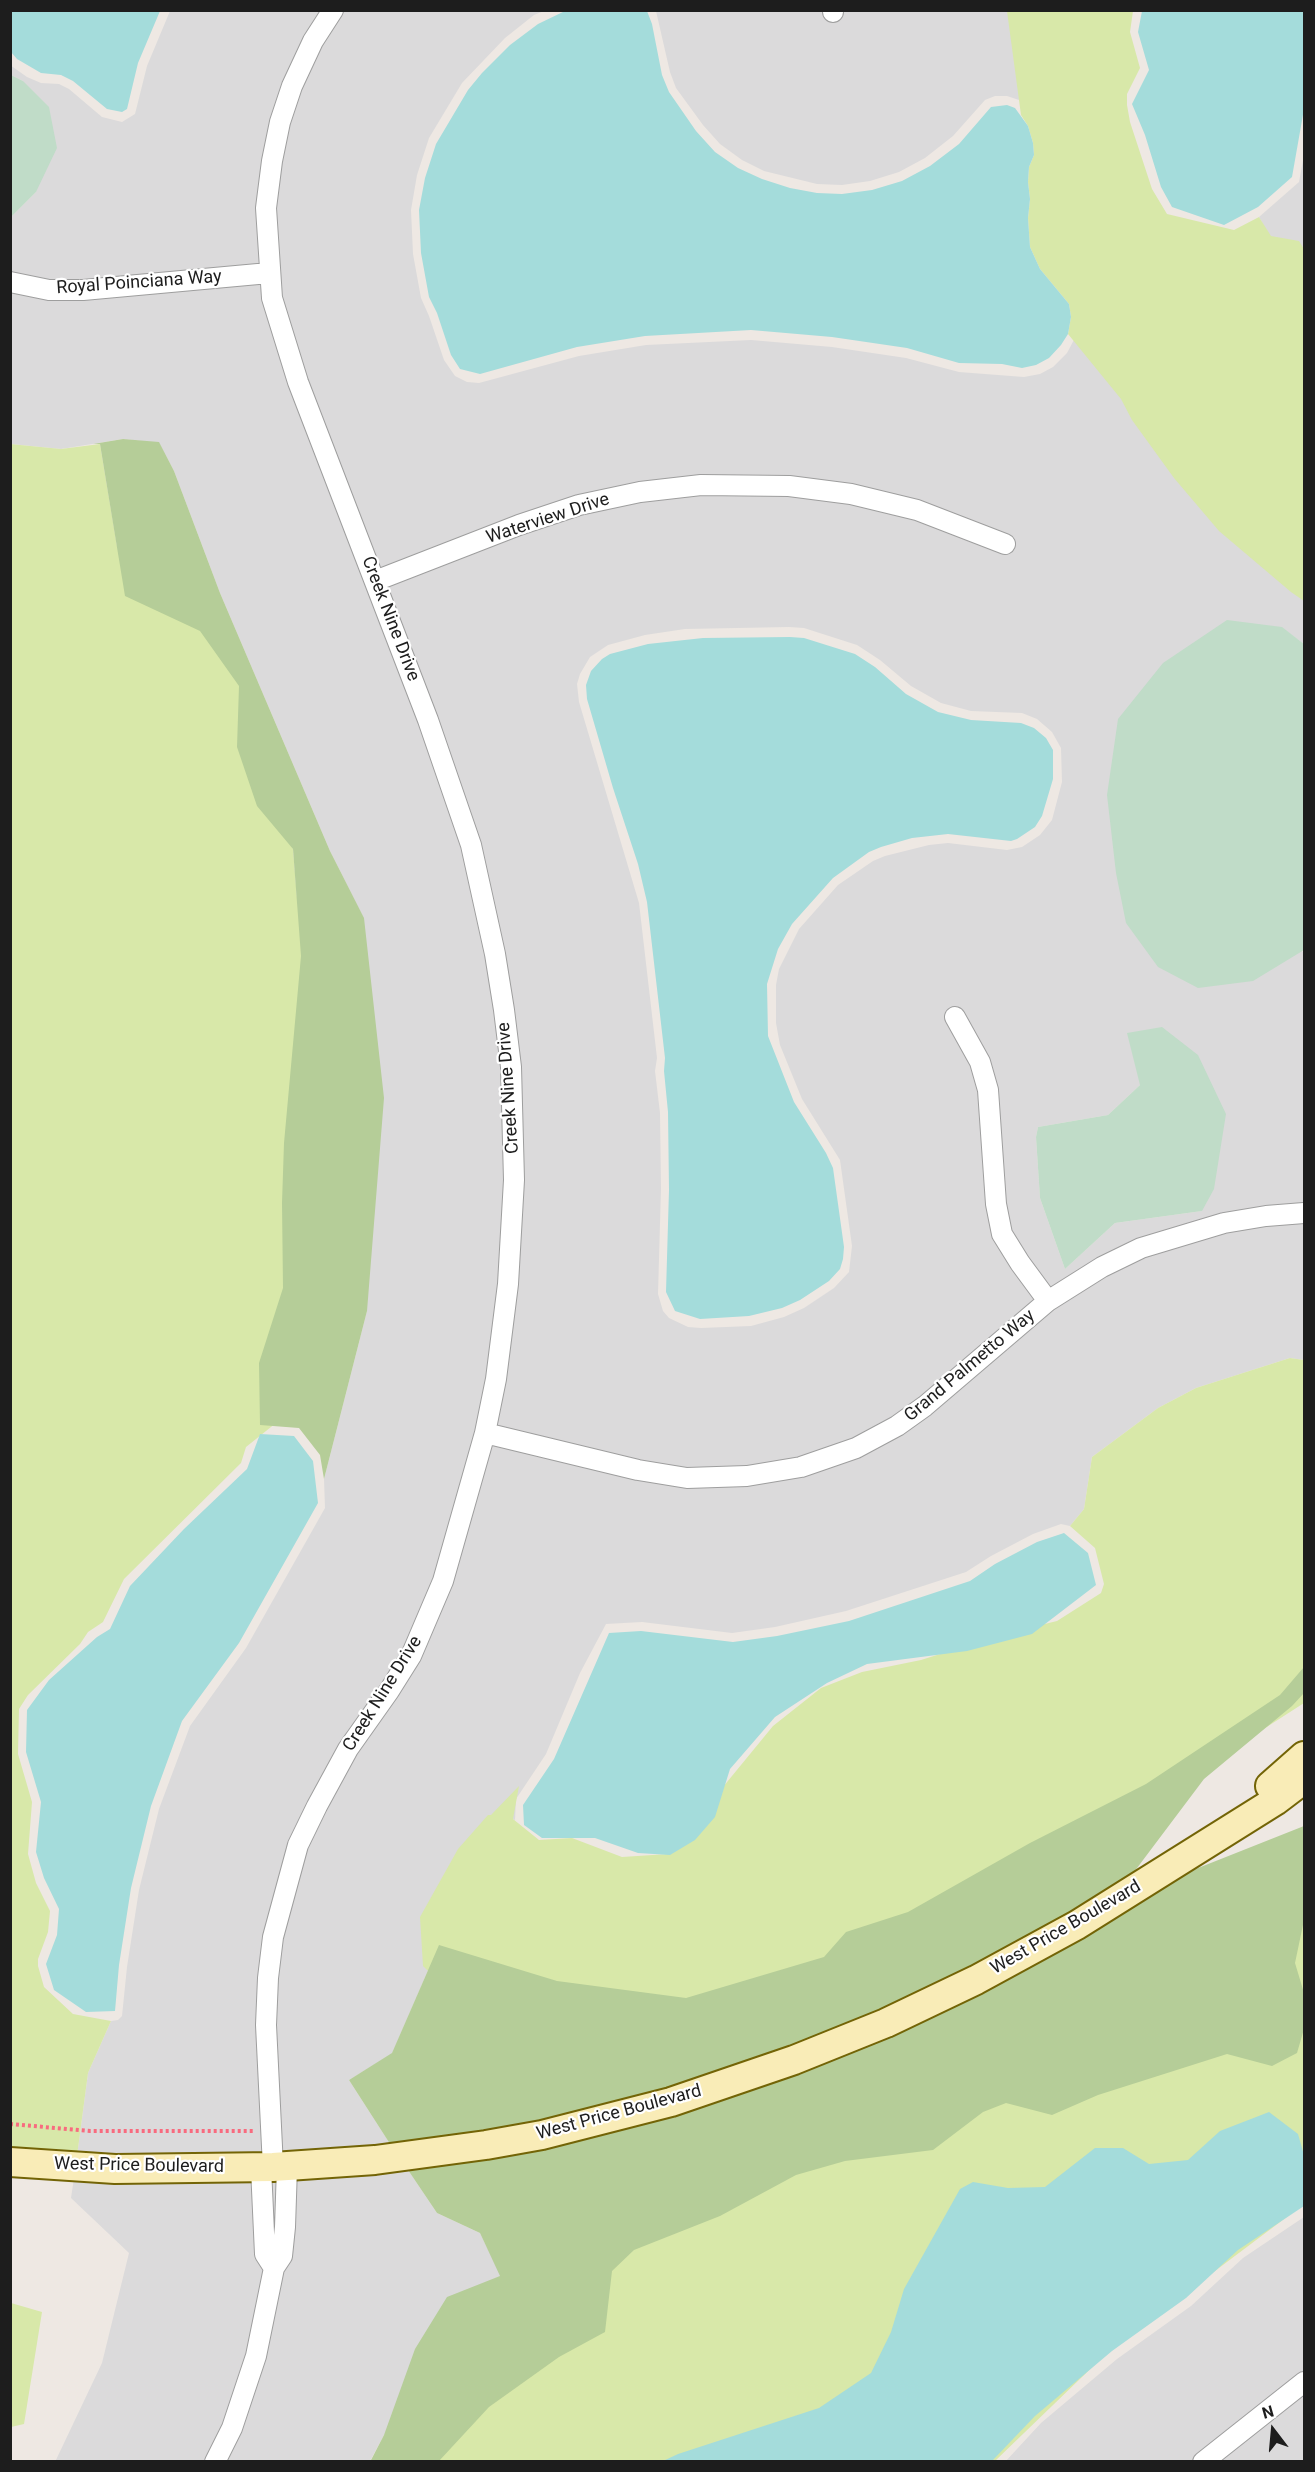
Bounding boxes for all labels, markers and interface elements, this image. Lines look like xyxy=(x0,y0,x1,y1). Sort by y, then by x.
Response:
street label: Royal Poinciana Way xyxy=(56,266,222,300)
street label: Waterview Drive xyxy=(484,489,612,549)
street label: Creek Nine Drive xyxy=(356,554,424,684)
street label: Creek Nine Drive xyxy=(494,1021,524,1155)
street label: Grand Palmetto Way xyxy=(901,1305,1039,1427)
street label: Creek Nine Drive xyxy=(339,1632,427,1756)
street label: West Price Boulevard xyxy=(987,1876,1145,1980)
street label: West Price Boulevard xyxy=(534,2081,704,2145)
street label: West Price Boulevard xyxy=(54,2154,224,2178)
north arrow xyxy=(1243,2400,1303,2460)
text: N xyxy=(1260,2402,1276,2423)

